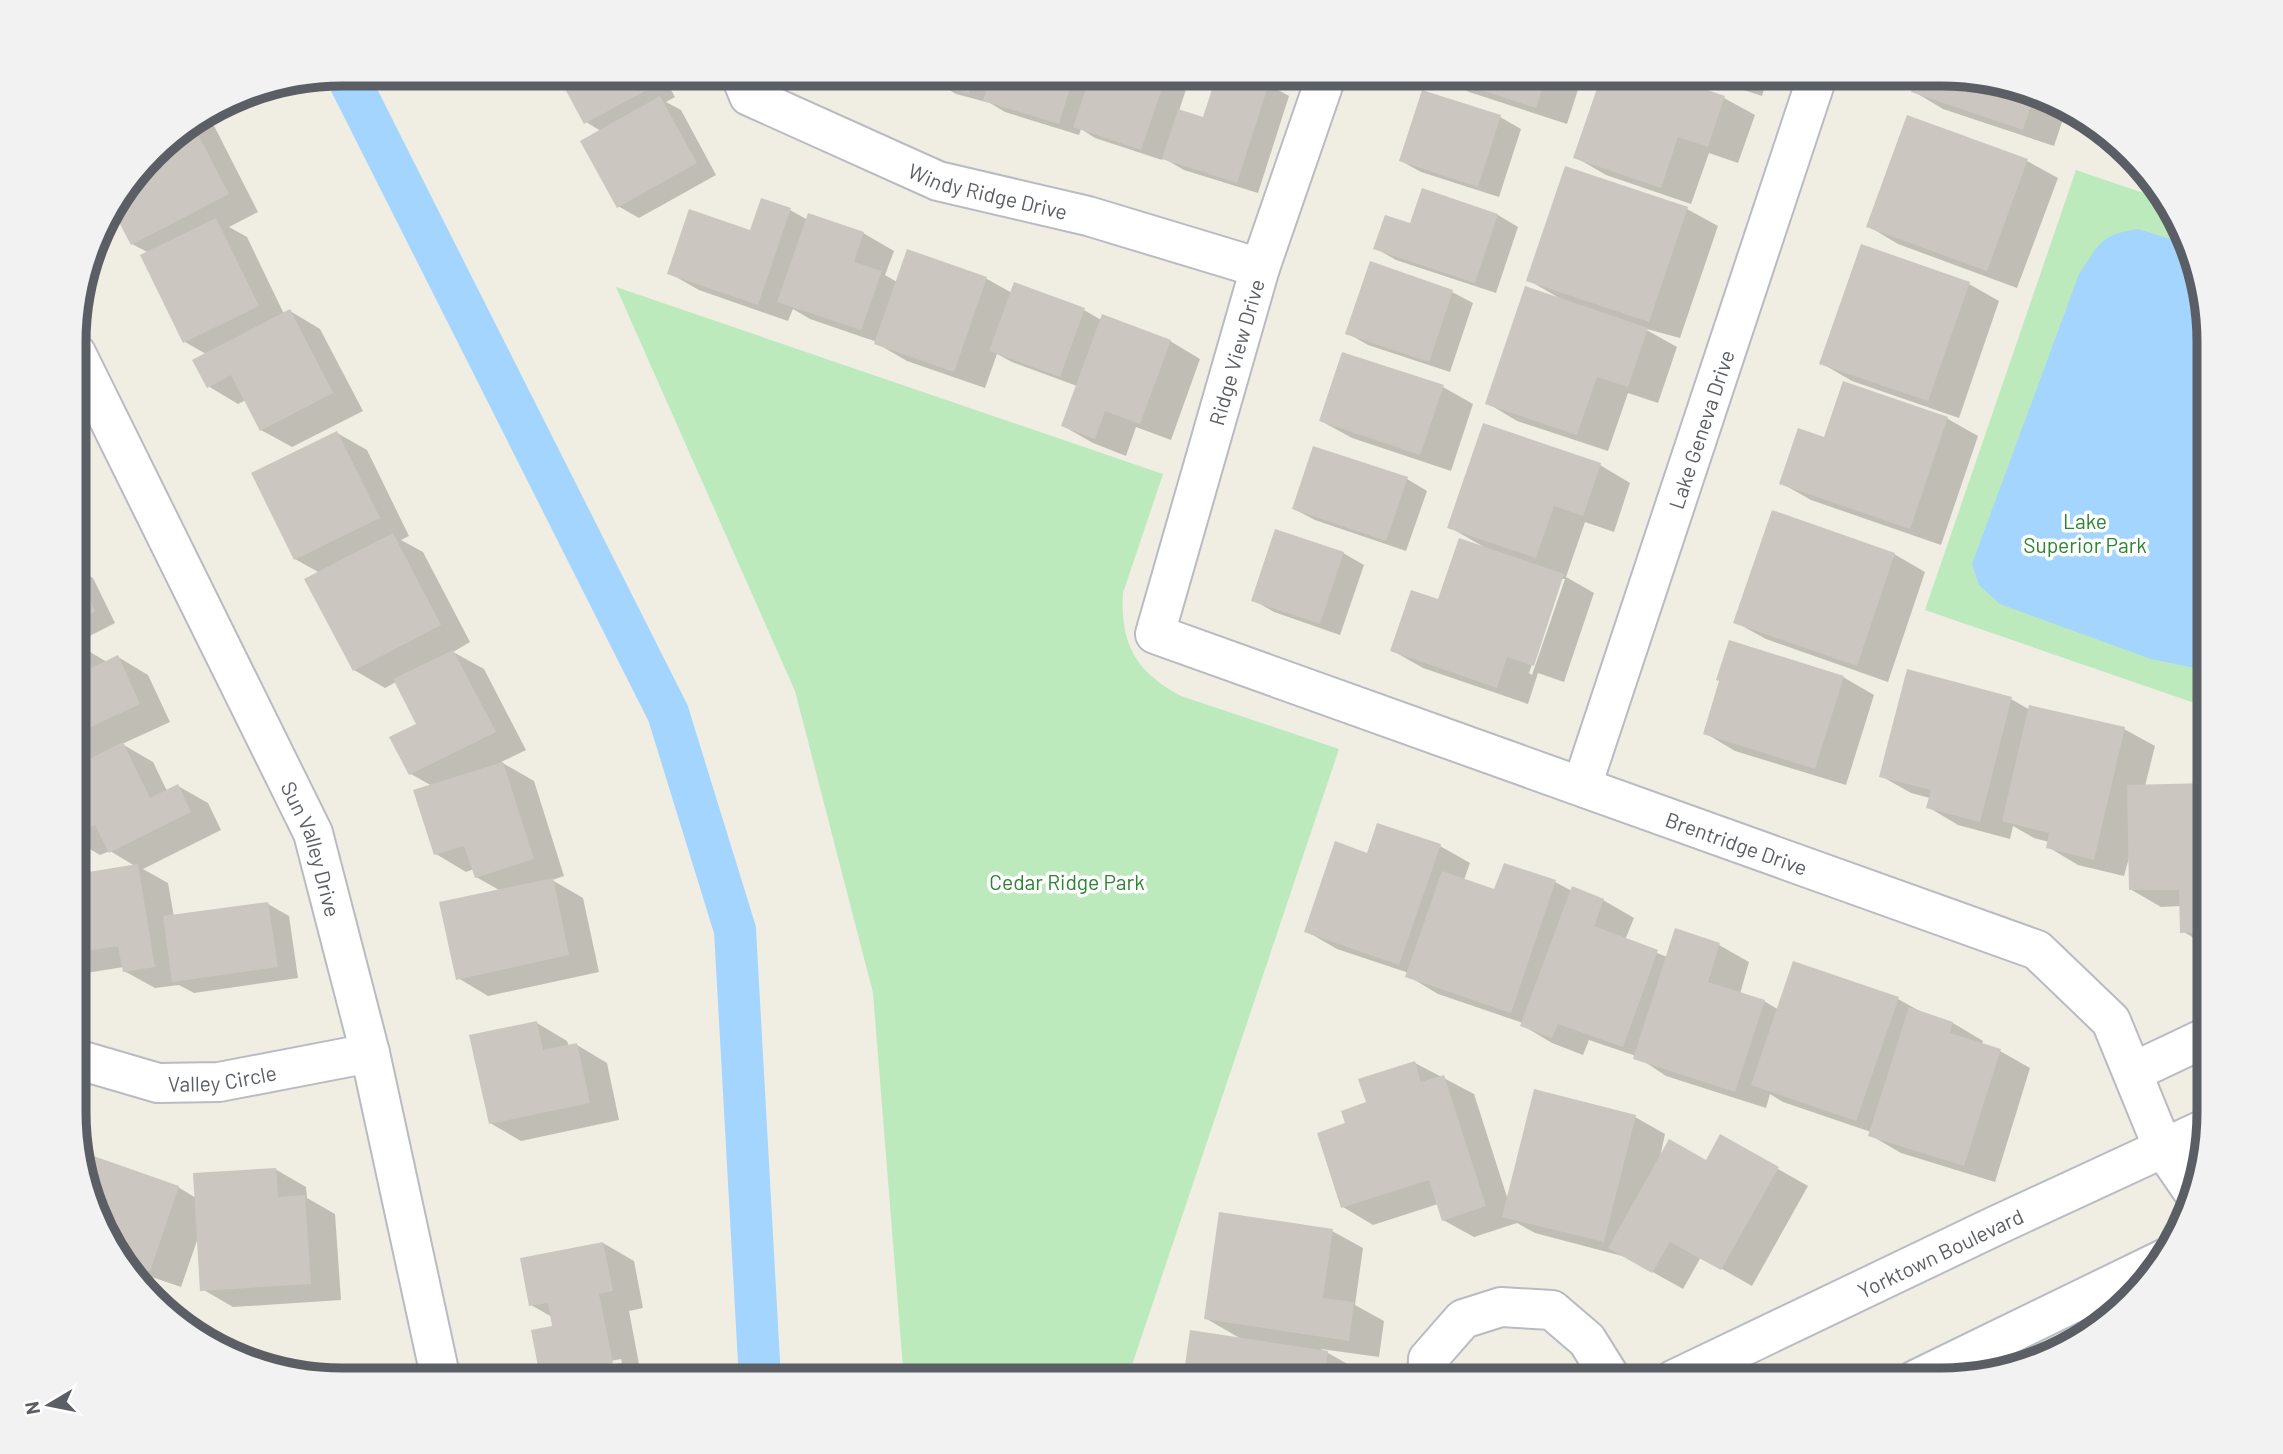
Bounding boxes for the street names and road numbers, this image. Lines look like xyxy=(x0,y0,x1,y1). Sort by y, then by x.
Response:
street label: Windy Ridge Drive xyxy=(905,157,1070,223)
street label: Ridge View Drive xyxy=(1203,276,1269,428)
street label: Lake Geneva Drive xyxy=(1662,346,1738,512)
street label: Sun Valley Drive xyxy=(277,777,347,919)
street label: Brentridge Drive xyxy=(1662,806,1811,879)
street label: Valley Circle xyxy=(168,1059,278,1095)
street label: Yorktown Boulevard xyxy=(1853,1202,2027,1302)

